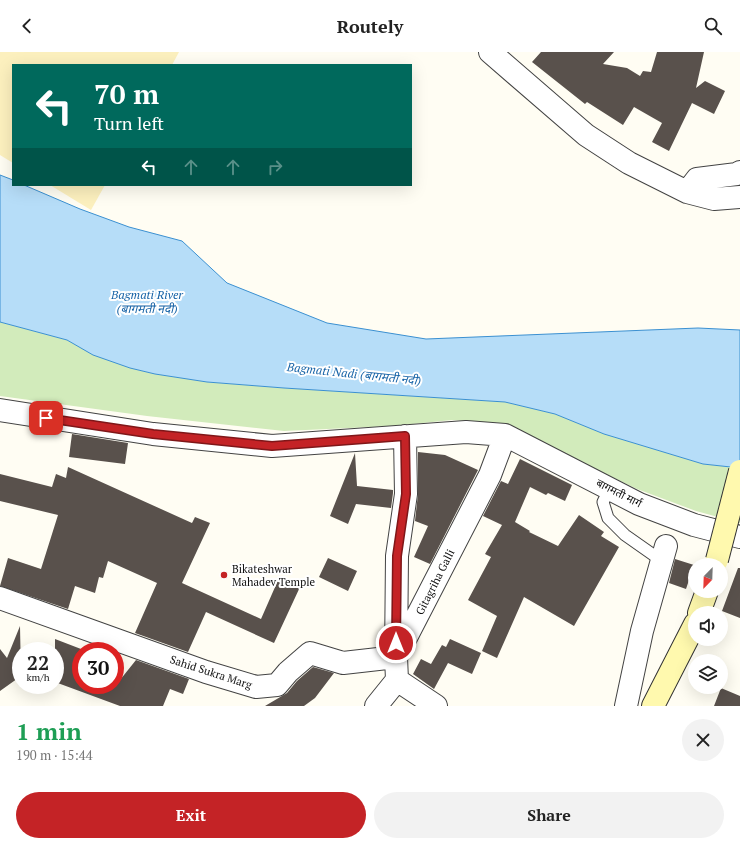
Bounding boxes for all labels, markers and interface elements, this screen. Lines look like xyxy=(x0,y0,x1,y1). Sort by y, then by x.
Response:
text: Routely xyxy=(337,14,403,38)
icon: back xyxy=(16,15,38,37)
icon: search xyxy=(702,15,724,37)
text: 70 m xyxy=(94,75,159,112)
icon: left xyxy=(28,80,80,132)
text: Turn left xyxy=(94,111,164,135)
icon: left xyxy=(138,156,160,178)
icon: ahead xyxy=(180,156,202,178)
icon: ahead xyxy=(222,156,244,178)
icon: right xyxy=(264,156,286,178)
water label: Bagmati River (बागमती नदी) xyxy=(110,287,184,316)
water label: Bagmati Nadi (बागमती नदी) xyxy=(285,359,422,388)
pin xyxy=(29,401,63,435)
icon: arrive xyxy=(35,407,57,429)
street label: बागमती मार्ग xyxy=(594,476,645,511)
street label: Gitagriha Galli xyxy=(413,547,457,617)
north arrow xyxy=(688,558,728,598)
map controls xyxy=(688,558,728,694)
place label: Bikateshwar Mahadev Temple xyxy=(232,562,315,589)
marker: Bikateshwar Mahadev Temple xyxy=(219,570,229,580)
button: sound xyxy=(688,606,728,646)
position arrow xyxy=(375,622,417,664)
speed limit sign: 30 xyxy=(72,642,124,694)
text: 22 xyxy=(27,649,49,676)
street label: Sahid Sukra Marg xyxy=(168,652,254,692)
button: layers xyxy=(688,654,728,694)
text: km/h xyxy=(26,671,50,684)
text: 1 min xyxy=(16,715,82,747)
button: close xyxy=(682,719,724,761)
text: 190 m · 15:44 xyxy=(16,746,93,764)
button: Exit xyxy=(16,792,366,838)
button: Share xyxy=(374,792,724,838)

